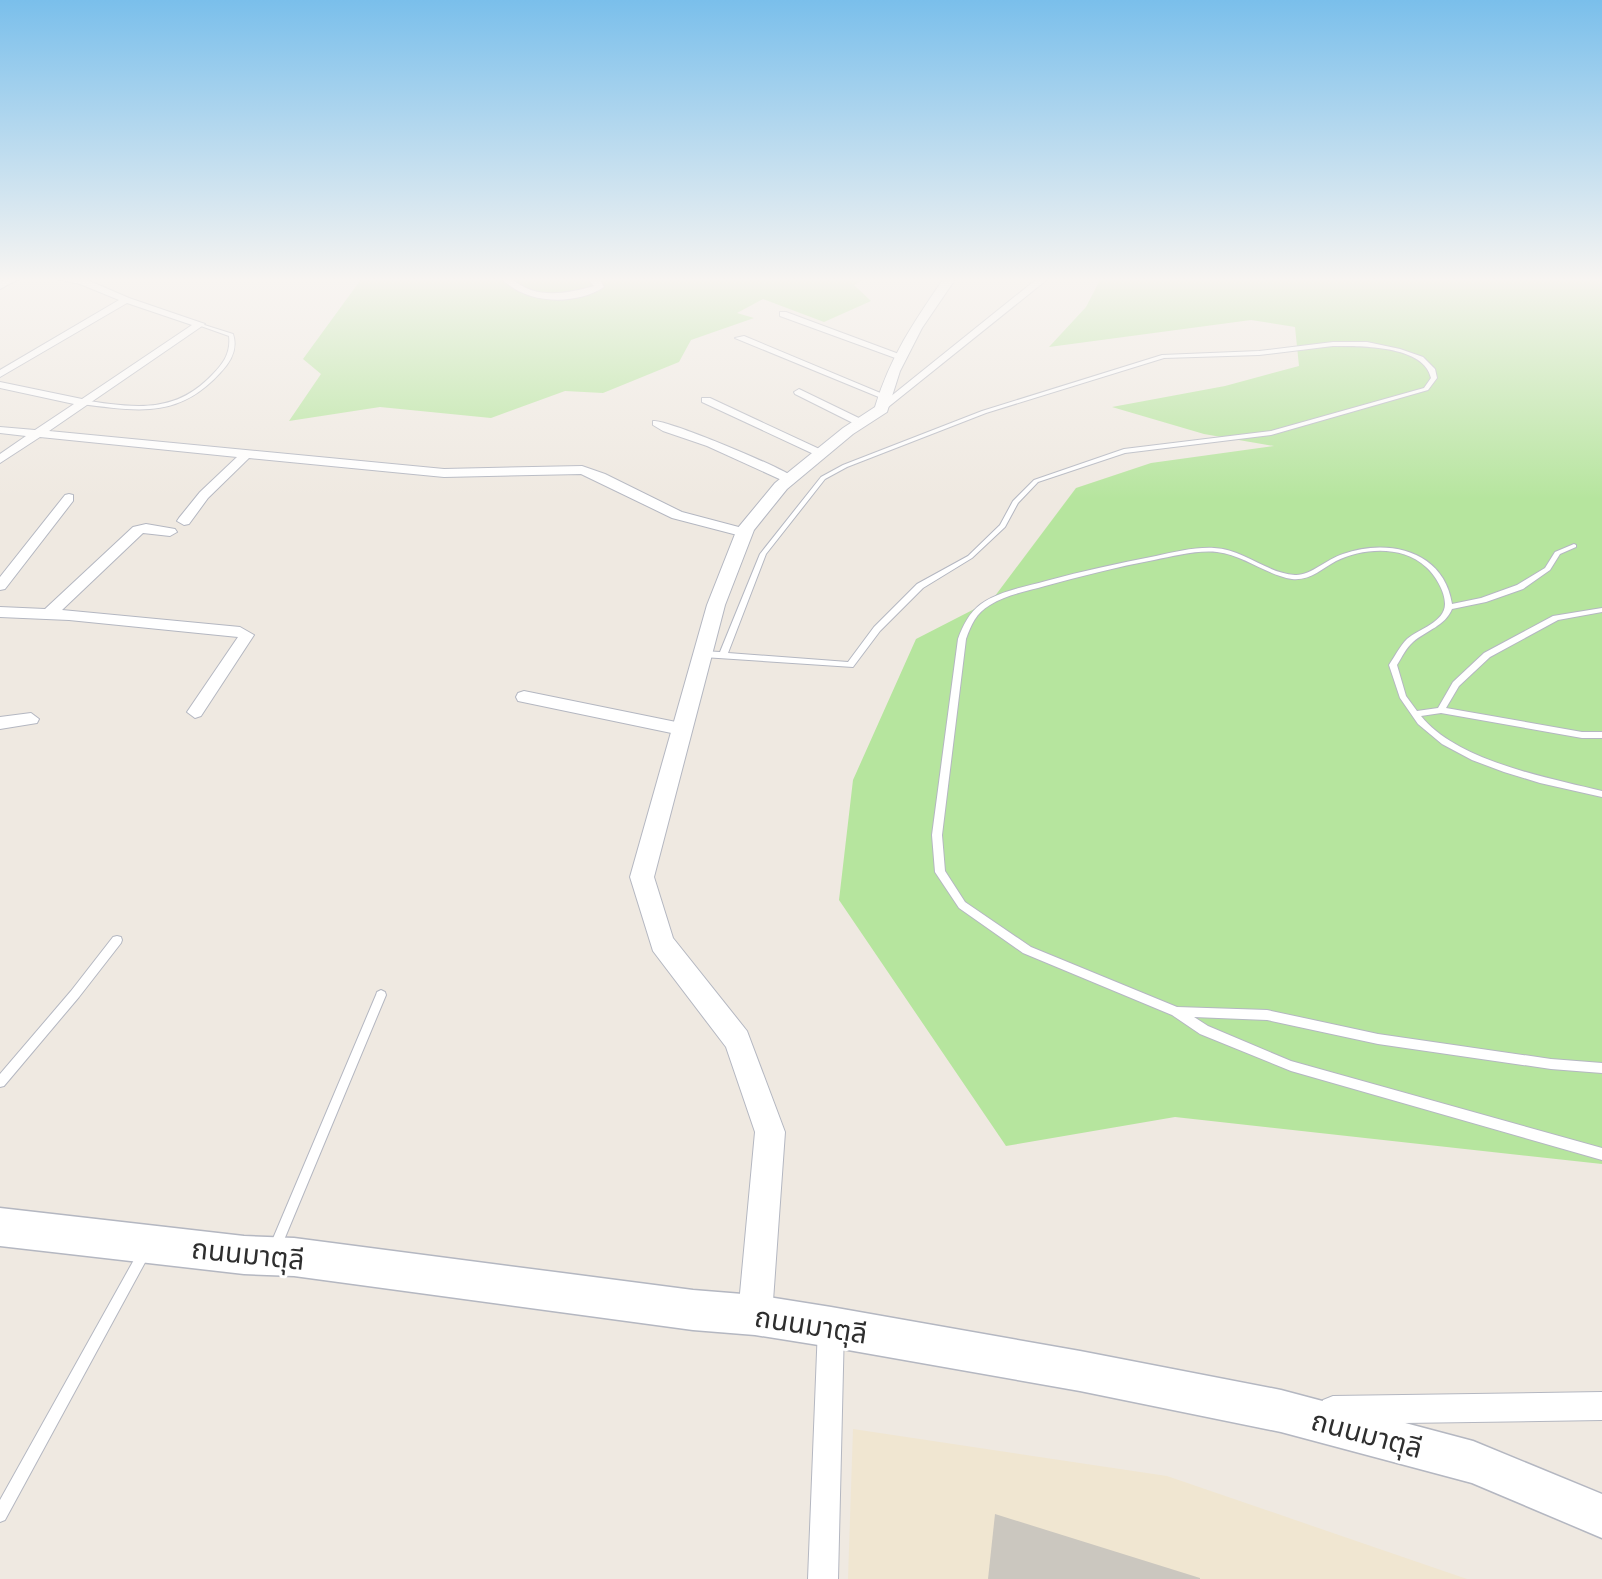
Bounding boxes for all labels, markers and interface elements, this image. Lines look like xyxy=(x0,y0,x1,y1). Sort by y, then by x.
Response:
street label: ถนนมาตุลี xyxy=(190,1229,306,1279)
street label: ถนนมาตุลี xyxy=(752,1297,870,1353)
street label: ถนนมาตุลี xyxy=(1307,1401,1427,1467)

